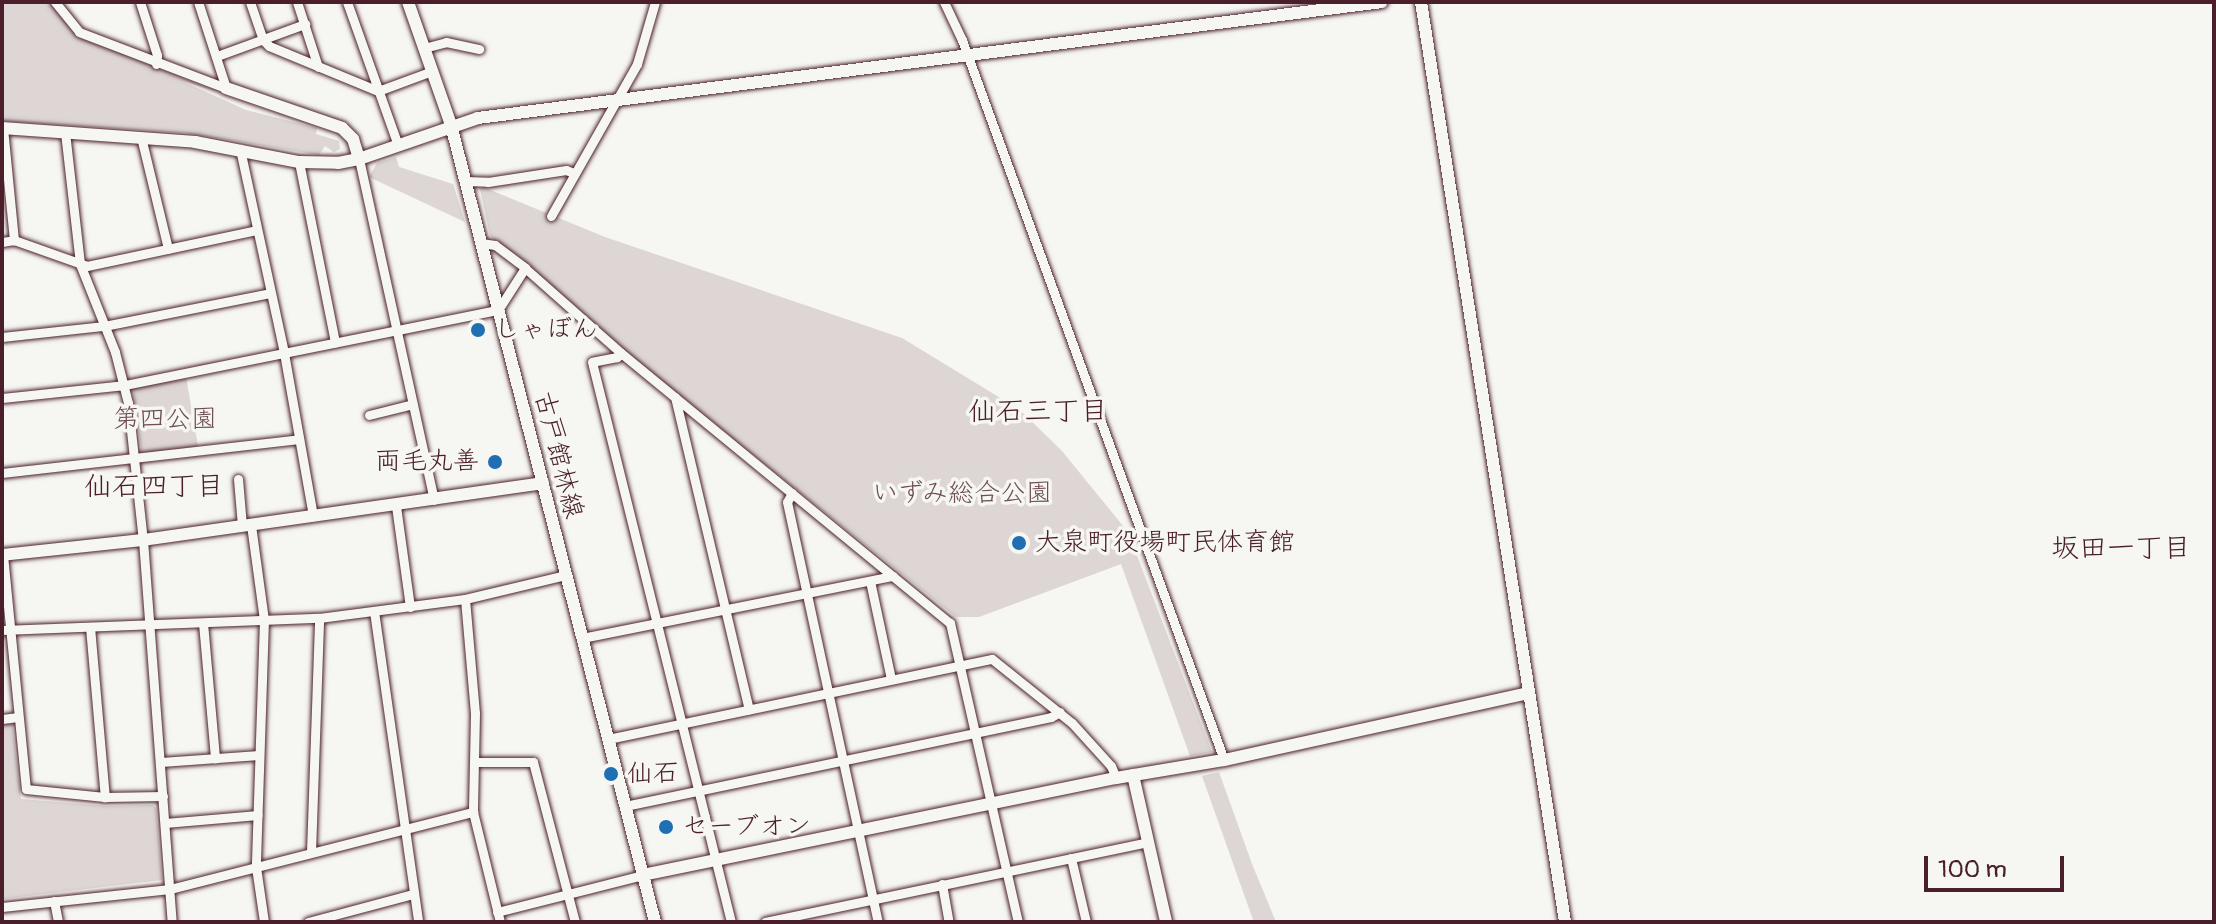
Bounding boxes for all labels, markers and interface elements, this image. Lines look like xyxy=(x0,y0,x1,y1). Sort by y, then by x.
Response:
place label: しゃぼん xyxy=(494,314,598,346)
marker: しゃぼん xyxy=(469,321,487,339)
street label: 古戸館林線 xyxy=(527,388,589,522)
district label: 仙石三丁目 xyxy=(968,395,1108,429)
park label: 第四公園 xyxy=(113,404,217,436)
place label: 両毛丸善 xyxy=(375,446,479,478)
marker: 両毛丸善 xyxy=(486,453,504,471)
district label: 仙石四丁目 xyxy=(84,470,224,504)
park label: いずみ総合公園 xyxy=(871,478,1053,510)
place label: 大泉町役場町民体育館 xyxy=(1035,527,1295,559)
district label: 坂田一丁目 xyxy=(2051,532,2191,566)
marker: 大泉町役場町民体育館 xyxy=(1010,534,1028,552)
place label: 仙石 xyxy=(627,758,679,790)
marker: 仙石 xyxy=(602,765,620,783)
place label: セーブオン xyxy=(682,811,812,843)
marker: セーブオン xyxy=(657,818,675,836)
scale bar xyxy=(1928,840,2068,890)
text: 100 m xyxy=(1938,855,2007,884)

